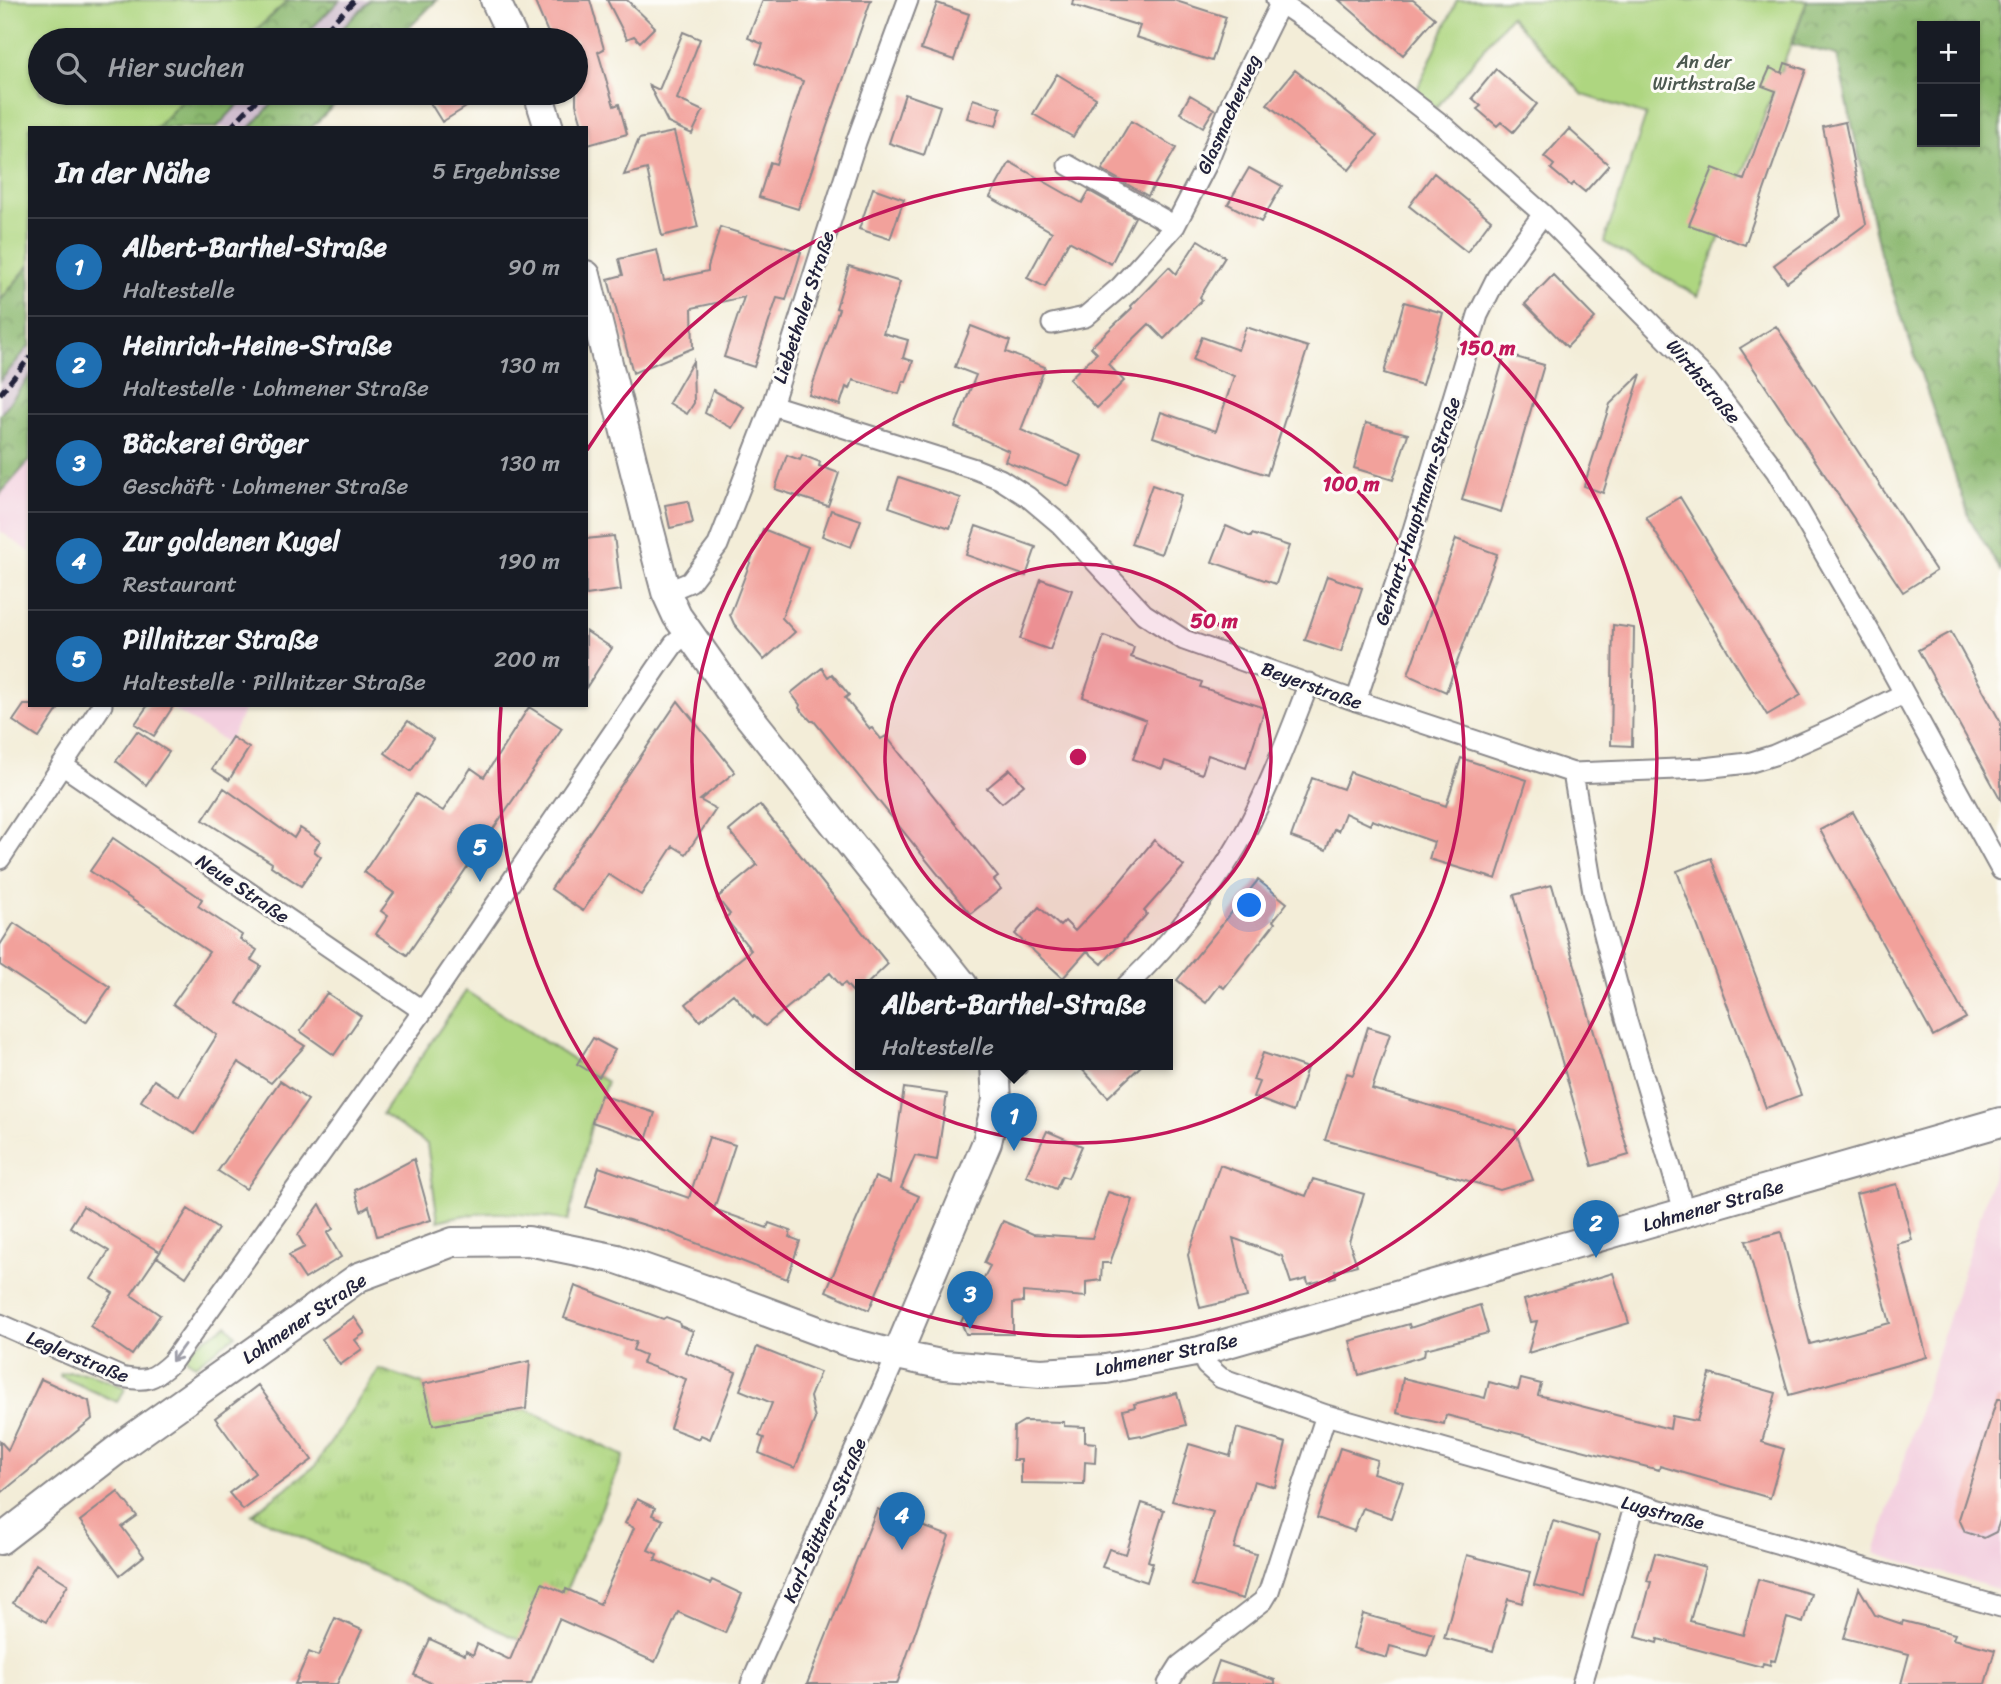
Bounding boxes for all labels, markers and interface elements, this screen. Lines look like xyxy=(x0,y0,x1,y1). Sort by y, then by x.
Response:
map controls xyxy=(1917,21,1980,147)
button: + xyxy=(1917,21,1980,84)
search box xyxy=(28,28,588,105)
text: Hier suchen xyxy=(108,44,244,90)
park label: An der Wirthstraße xyxy=(1652,45,1756,100)
icon: search xyxy=(52,48,90,86)
street label: Glasmacherweg xyxy=(1187,48,1270,180)
button: − xyxy=(1917,84,1980,147)
text: In der Nähe xyxy=(56,145,210,199)
text: 5 Ergebnisse xyxy=(432,151,560,192)
text: Albert-Barthel-Straße xyxy=(123,224,387,270)
street label: Liebethaler Straße xyxy=(763,226,844,388)
text: 1 xyxy=(74,247,84,288)
text: 90 m xyxy=(508,247,560,288)
text: Haltestelle xyxy=(123,270,235,311)
text: Heinrich-Heine-Straße xyxy=(123,322,392,368)
text: 150 m xyxy=(1459,329,1516,367)
street label: Wirthstraße xyxy=(1658,331,1750,432)
text: 2 xyxy=(72,345,86,386)
text: 130 m xyxy=(499,345,560,386)
text: Haltestelle · Lohmener Straße xyxy=(123,368,429,409)
street label: Gerhart-Hauptmann-Straße xyxy=(1365,392,1470,630)
text: Bäckerei Gröger xyxy=(123,420,308,466)
text: 3 xyxy=(73,443,85,484)
text: 130 m xyxy=(499,443,560,484)
text: 100 m xyxy=(1322,465,1380,503)
text: Geschäft · Lohmener Straße xyxy=(123,466,408,507)
text: Zur goldenen Kugel xyxy=(123,518,340,564)
text: 4 xyxy=(72,541,86,582)
text: 190 m xyxy=(498,541,560,582)
text: Restaurant xyxy=(123,564,237,605)
text: 50 m xyxy=(1190,602,1239,640)
text: Pillnitzer Straße xyxy=(123,616,318,662)
text: 5 xyxy=(72,639,86,680)
text: 200 m xyxy=(494,639,560,680)
street label: Beyerstraße xyxy=(1257,652,1367,719)
text: Haltestelle · Pillnitzer Straße xyxy=(123,662,426,703)
centre of rings xyxy=(1066,745,1090,769)
pin: 5 xyxy=(457,824,503,882)
street label: Neue Straße xyxy=(189,845,297,932)
your location xyxy=(1232,888,1266,922)
popup xyxy=(855,979,1173,1070)
text: Albert-Barthel-Straße xyxy=(882,981,1146,1027)
text: Haltestelle xyxy=(882,1027,994,1068)
pin: 1 xyxy=(991,1093,1037,1151)
street label: Lohmener Straße xyxy=(1639,1170,1788,1241)
pin: 2 xyxy=(1573,1200,1619,1258)
street label: Lohmener Straße xyxy=(235,1264,374,1373)
pin: 3 xyxy=(947,1271,993,1329)
street label: Leglerstraße xyxy=(21,1321,134,1392)
street label: Lohmener Straße xyxy=(1092,1323,1241,1386)
one-way arrow xyxy=(171,1343,185,1362)
street label: Karl-Büttner-Straße xyxy=(773,1432,876,1608)
street label: Lugstraße xyxy=(1618,1486,1708,1539)
pin: 4 xyxy=(879,1492,925,1550)

